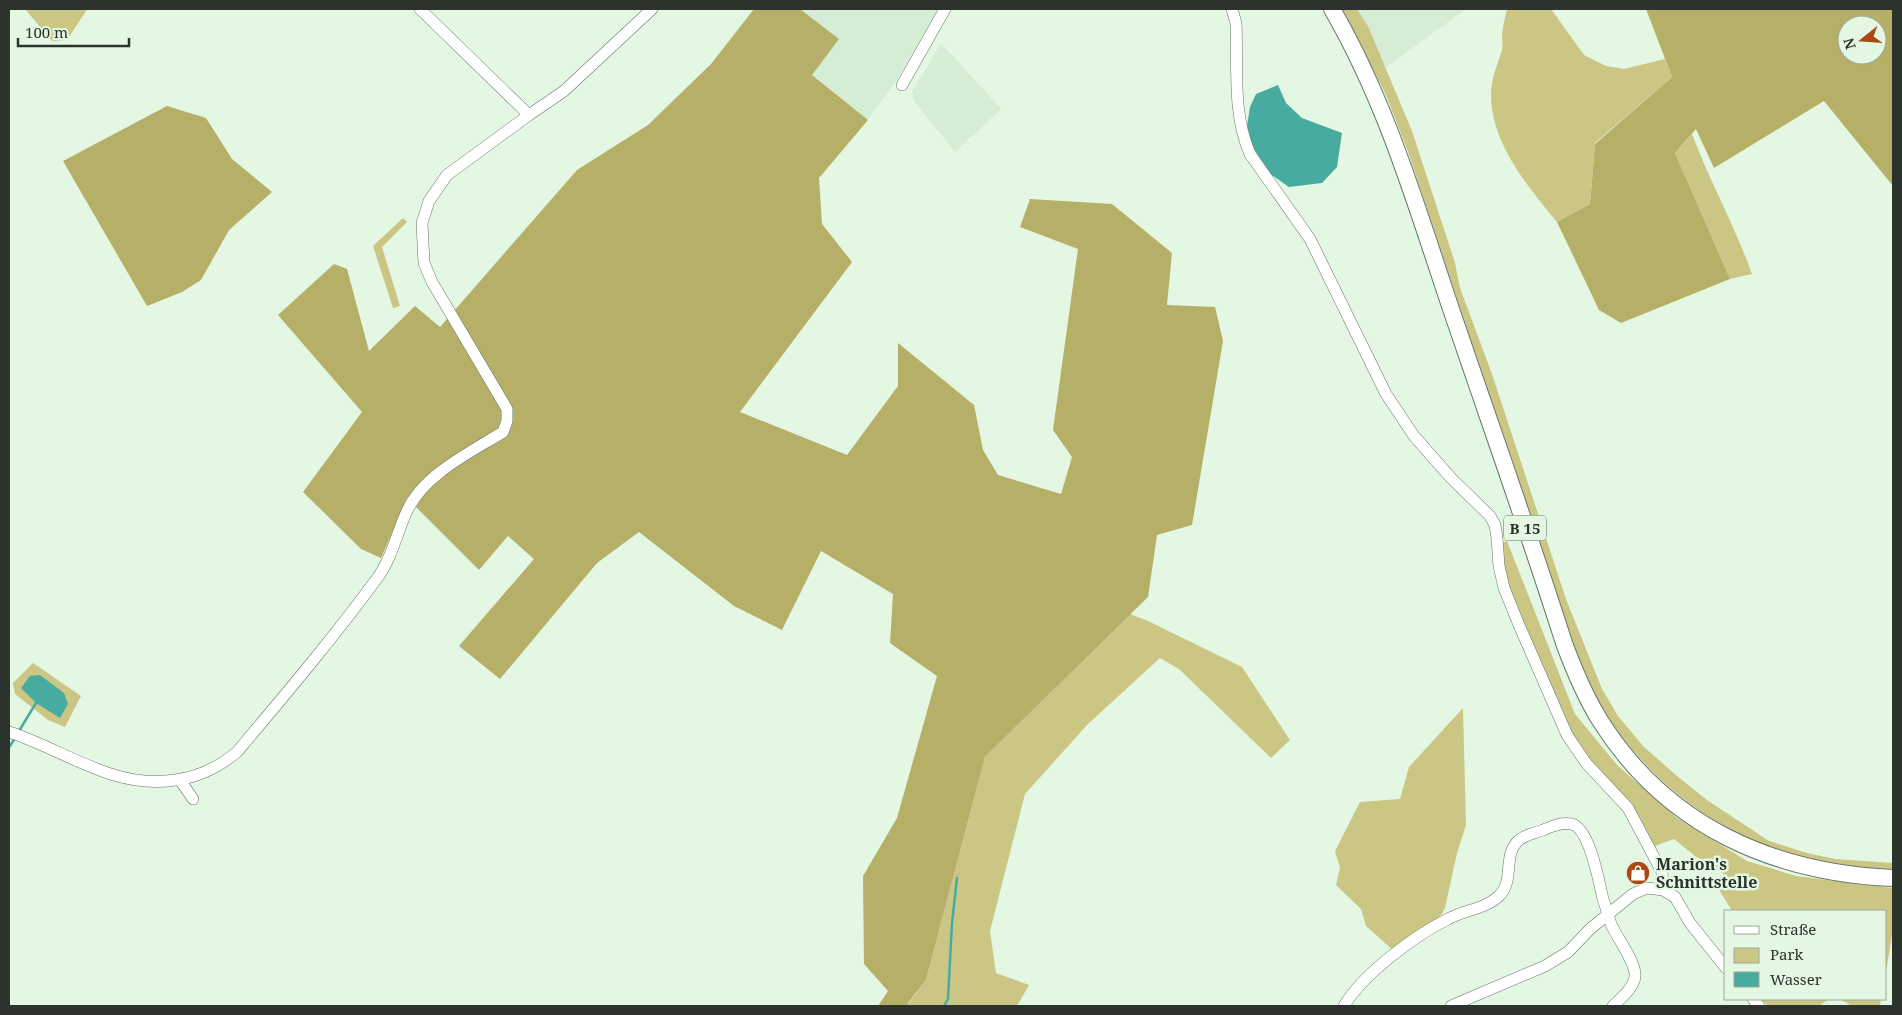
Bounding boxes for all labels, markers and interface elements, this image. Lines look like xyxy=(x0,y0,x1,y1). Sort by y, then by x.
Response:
scale bar xyxy=(18,15,129,47)
north arrow xyxy=(1837,15,1887,65)
text: 100 m xyxy=(25,22,68,42)
text: N xyxy=(1838,36,1860,52)
road number: B 15 xyxy=(1504,516,1546,540)
place label: Marion's Schnittstelle xyxy=(1656,853,1757,893)
shop icon: Marion's Schnittstelle xyxy=(1625,860,1651,886)
legend xyxy=(1724,910,1887,1000)
text: Straße xyxy=(1770,919,1816,939)
text: Park xyxy=(1770,944,1804,964)
text: Wasser xyxy=(1770,969,1822,989)

